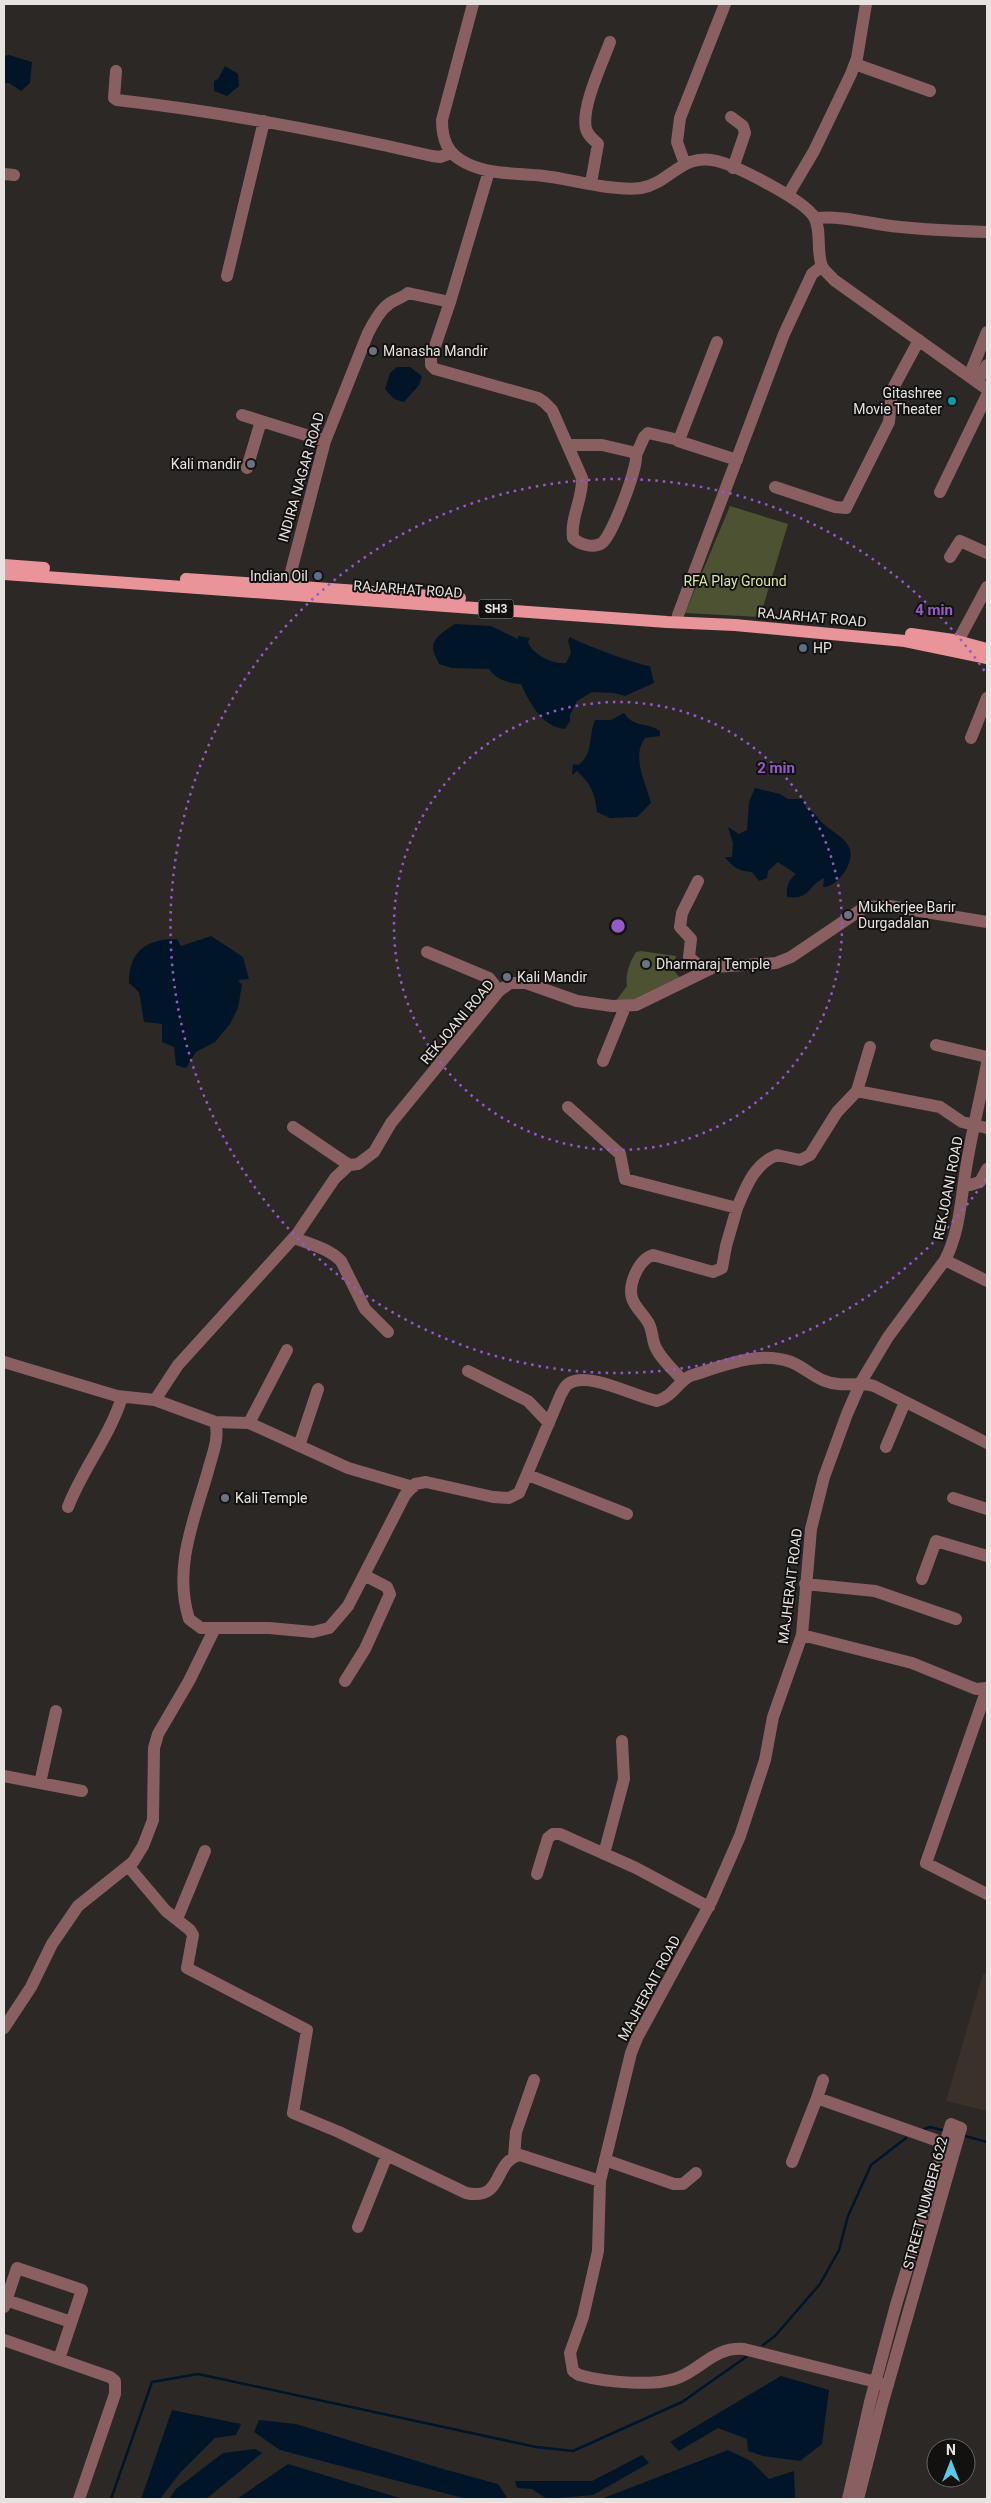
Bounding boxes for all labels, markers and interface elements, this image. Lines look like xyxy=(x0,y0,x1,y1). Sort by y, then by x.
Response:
place label: Manasha Mandir xyxy=(383,343,488,359)
marker: Manasha Mandir xyxy=(367,345,379,357)
place label: Gitashree Movie Theater xyxy=(853,385,942,417)
marker: Gitashree Movie Theater xyxy=(946,395,958,407)
street label: INDIRA NAGAR ROAD xyxy=(275,410,327,544)
place label: Kali mandir xyxy=(171,456,241,472)
marker: Kali mandir xyxy=(245,458,257,470)
place label: Indian Oil xyxy=(250,568,308,584)
marker: Indian Oil xyxy=(312,570,324,582)
park label: RFA Play Ground xyxy=(683,573,787,589)
street label: RAJARHAT ROAD xyxy=(353,577,463,601)
road number: SH3 xyxy=(478,600,514,618)
text: 4 min xyxy=(915,601,953,619)
street label: RAJARHAT ROAD xyxy=(757,604,867,630)
place label: HP xyxy=(813,640,832,656)
marker: HP xyxy=(797,642,809,654)
text: 2 min xyxy=(757,759,795,777)
place label: Mukherjee Barir Durgadalan xyxy=(858,899,956,931)
marker: Mukherjee Barir Durgadalan xyxy=(842,909,854,921)
centre of rings xyxy=(609,917,627,935)
place label: Dharmaraj Temple xyxy=(656,956,770,972)
marker: Dharmaraj Temple xyxy=(640,958,652,970)
place label: Kali Mandir xyxy=(517,969,588,985)
marker: Kali Mandir xyxy=(501,971,513,983)
street label: REKJOANI ROAD xyxy=(417,976,497,1068)
street label: REKJOANI ROAD xyxy=(930,1135,966,1241)
place label: Kali Temple xyxy=(235,1490,307,1506)
marker: Kali Temple xyxy=(219,1492,231,1504)
street label: MAJHERAIT ROAD xyxy=(775,1527,805,1645)
street label: MAJHERAIT ROAD xyxy=(615,1933,683,2043)
street label: STREET NUMBER 622 xyxy=(900,2135,950,2271)
north arrow xyxy=(926,2438,976,2488)
text: N xyxy=(946,2442,956,2458)

